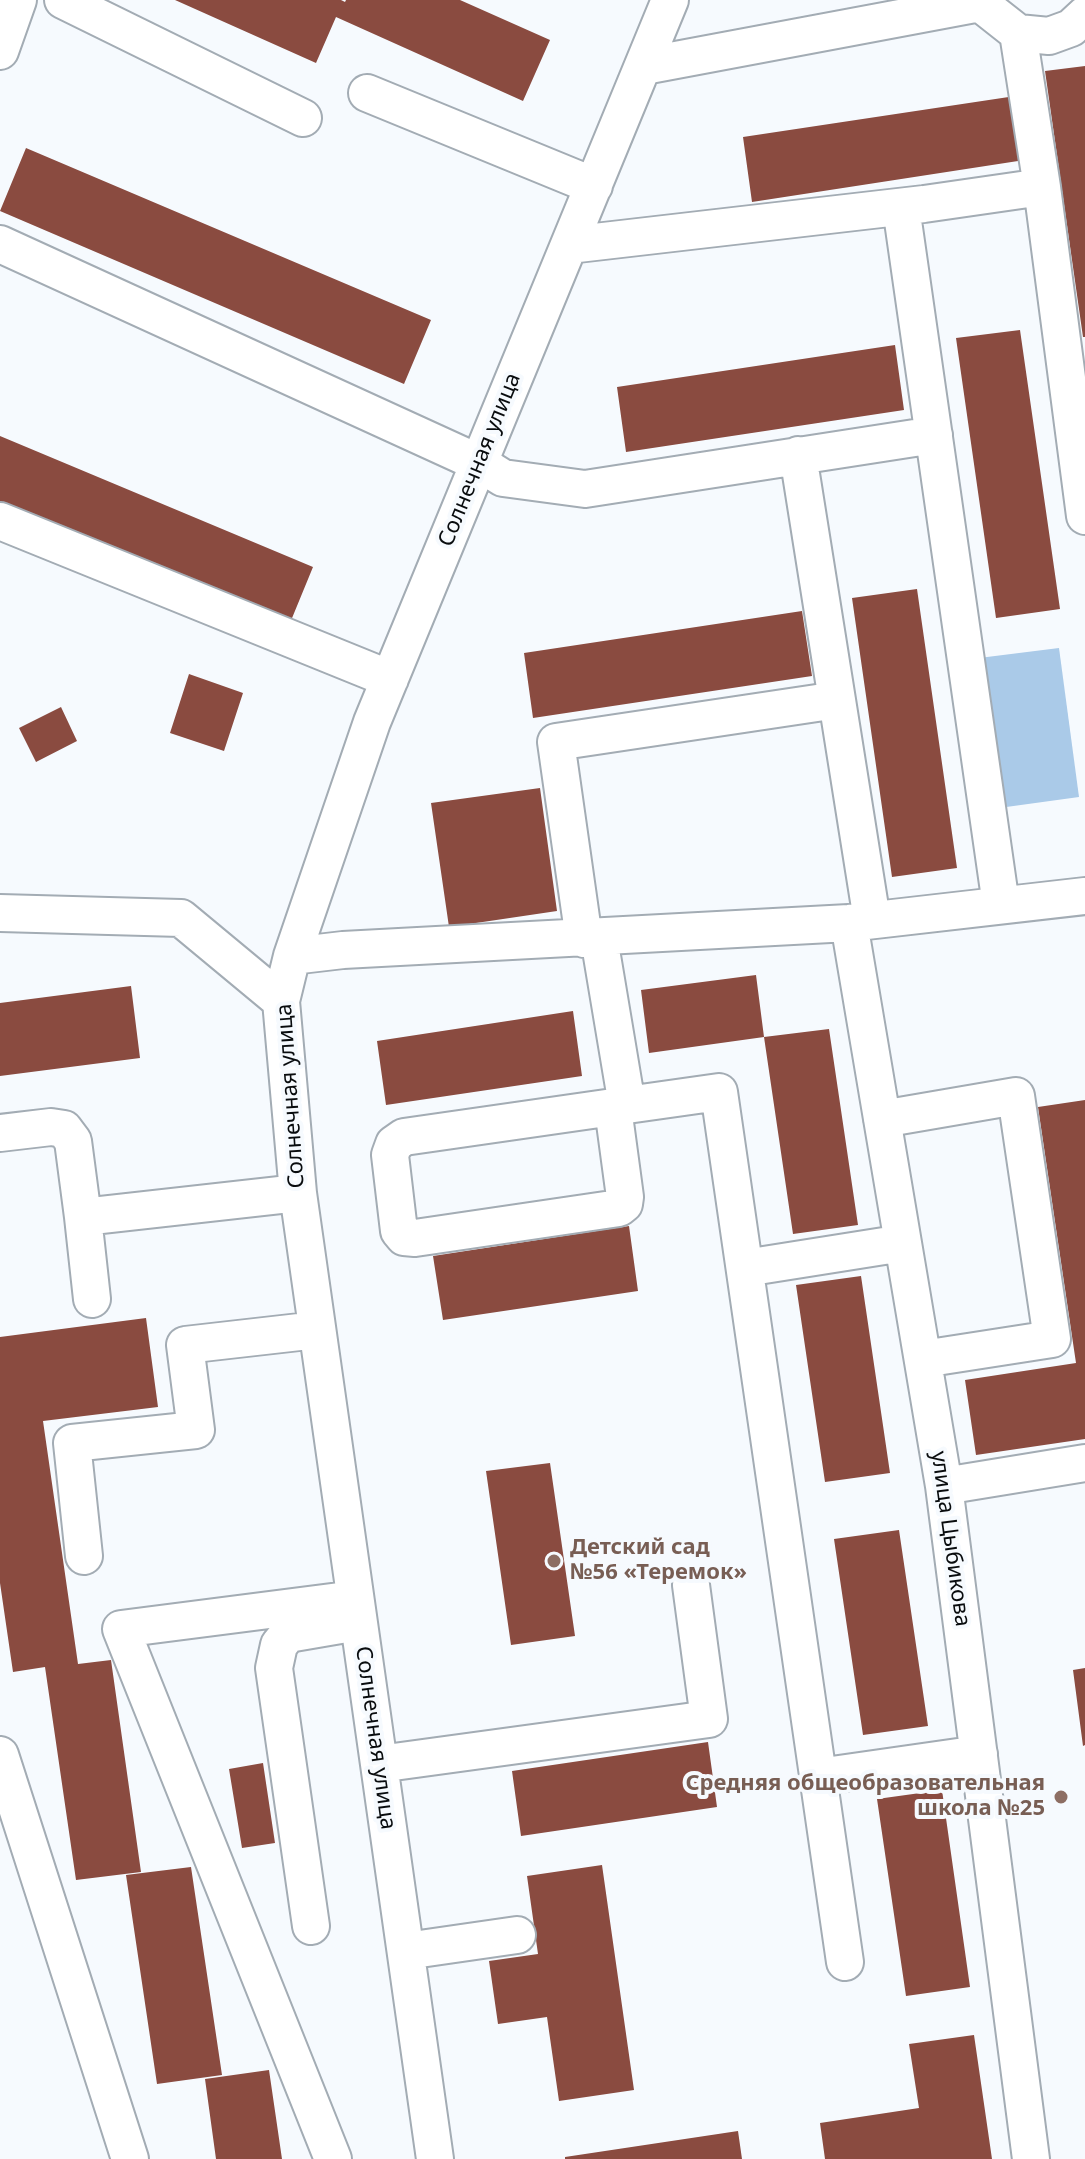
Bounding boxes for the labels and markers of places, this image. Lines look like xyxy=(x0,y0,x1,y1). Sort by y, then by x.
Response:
place label: Детский сад №56 «Теремок» xyxy=(570,1535,747,1586)
marker: Детский сад №56 «Теремок» xyxy=(545,1552,563,1570)
place label: Средняя общеобразовательная школа №25 xyxy=(685,1771,1045,1822)
marker: Средняя общеобразовательная школа №25 xyxy=(1052,1788,1070,1806)

